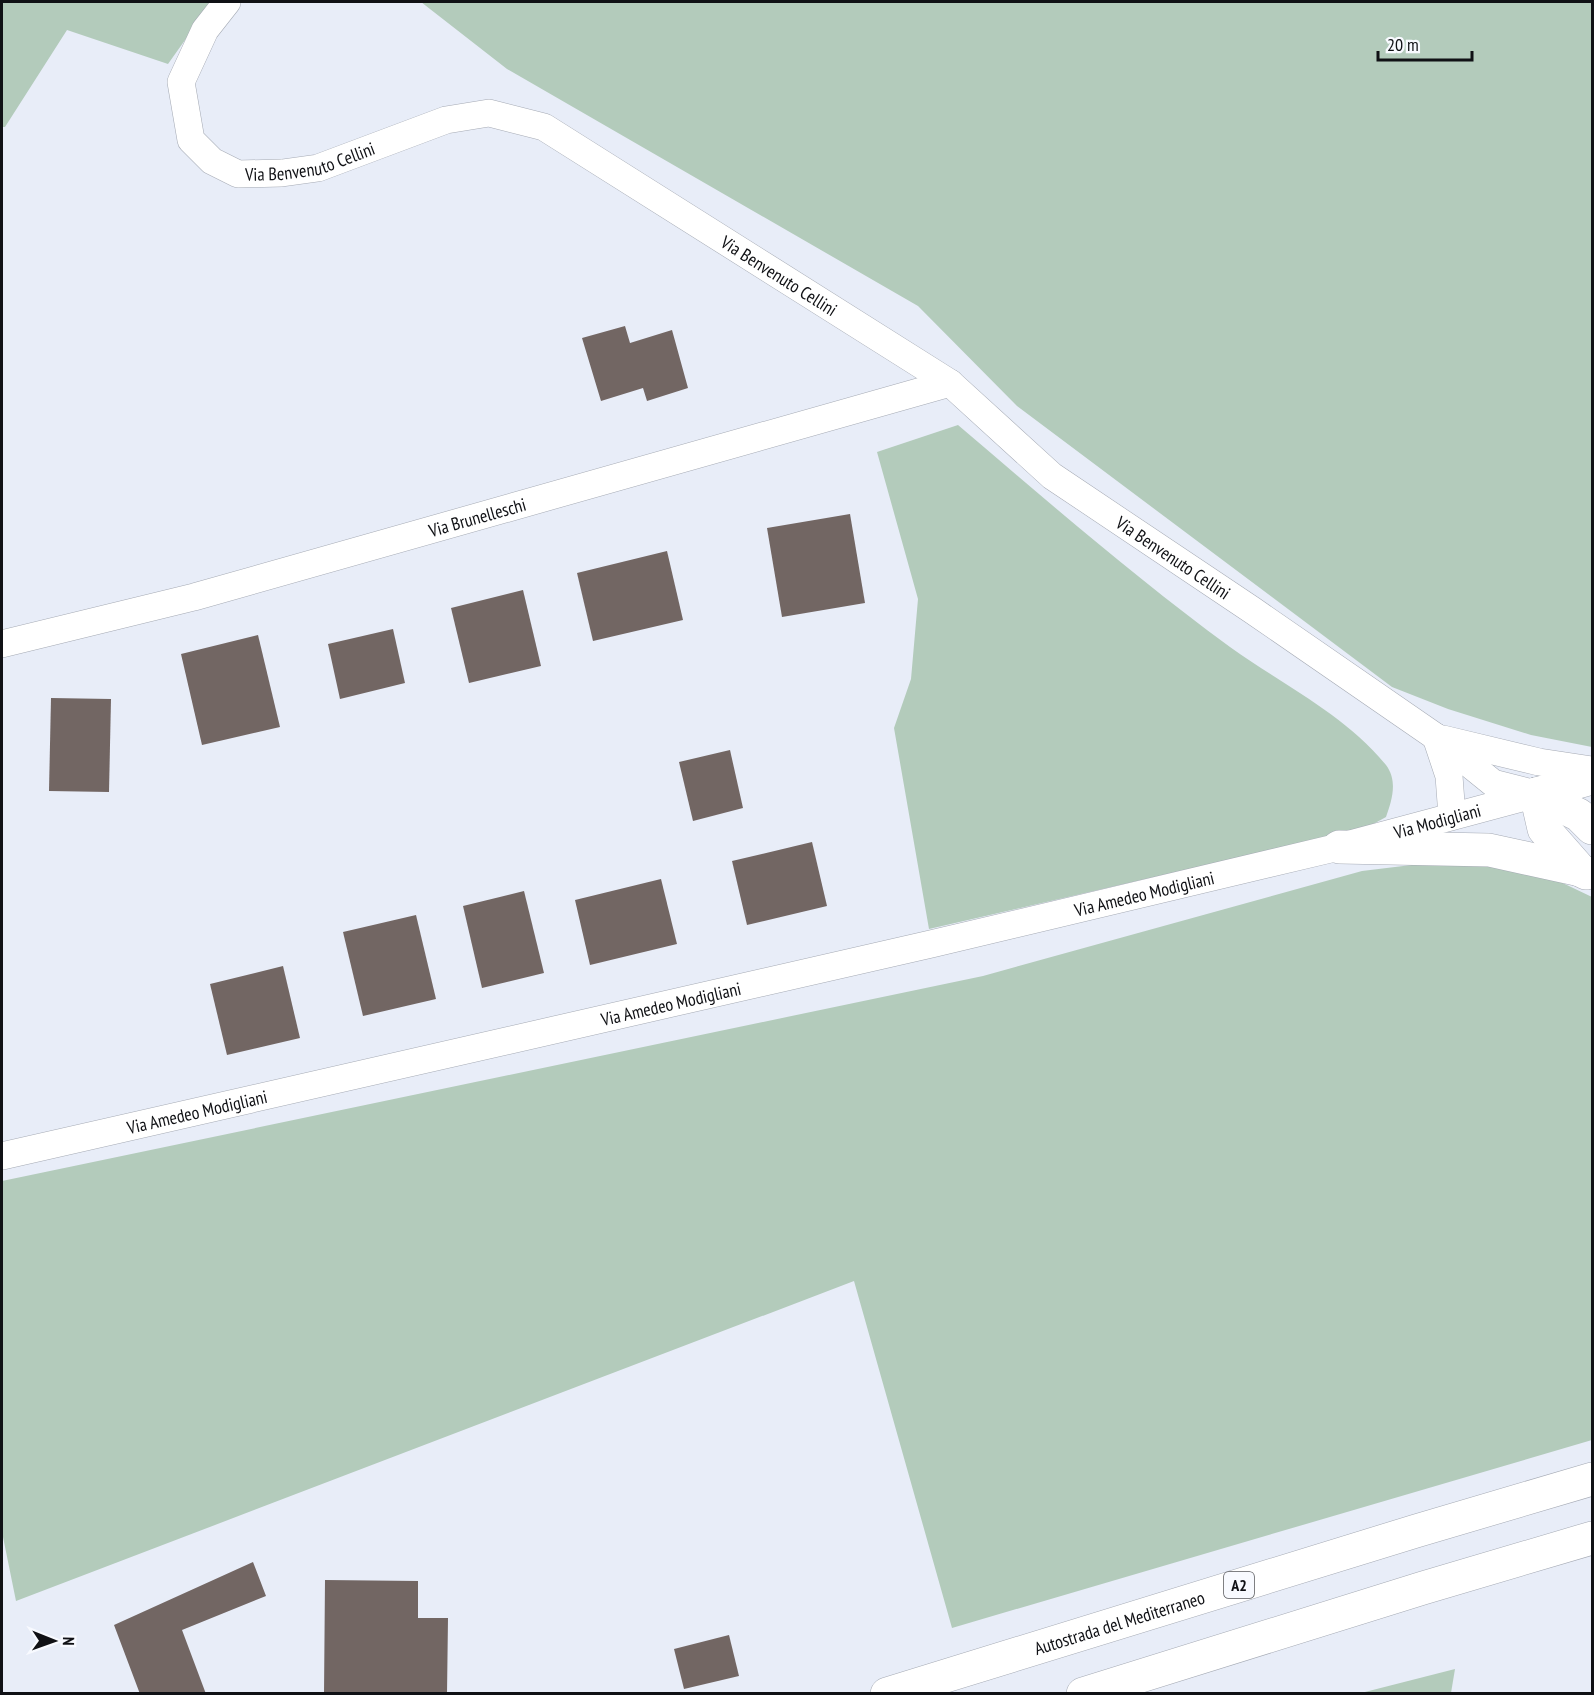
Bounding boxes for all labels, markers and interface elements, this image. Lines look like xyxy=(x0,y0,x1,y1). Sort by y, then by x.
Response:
scale bar xyxy=(1378,24,1472,62)
text: 20 m xyxy=(1387,33,1419,56)
street label: Via Benvenuto Cellini xyxy=(244,136,378,185)
street label: Via Benvenuto Cellini xyxy=(716,230,842,321)
street label: Via Brunelleschi xyxy=(425,492,528,542)
street label: Via Benvenuto Cellini xyxy=(1111,510,1235,604)
street label: Via Modigliani xyxy=(1390,798,1483,844)
street label: Via Amedeo Modigliani xyxy=(1071,866,1216,921)
street label: Via Amedeo Modigliani xyxy=(598,976,743,1031)
street label: Via Amedeo Modigliani xyxy=(124,1084,269,1139)
road number: A2 xyxy=(1224,1572,1254,1598)
street label: Autostrada del Mediterraneo xyxy=(1031,1585,1207,1660)
north arrow xyxy=(24,1611,84,1671)
text: N xyxy=(59,1637,79,1646)

